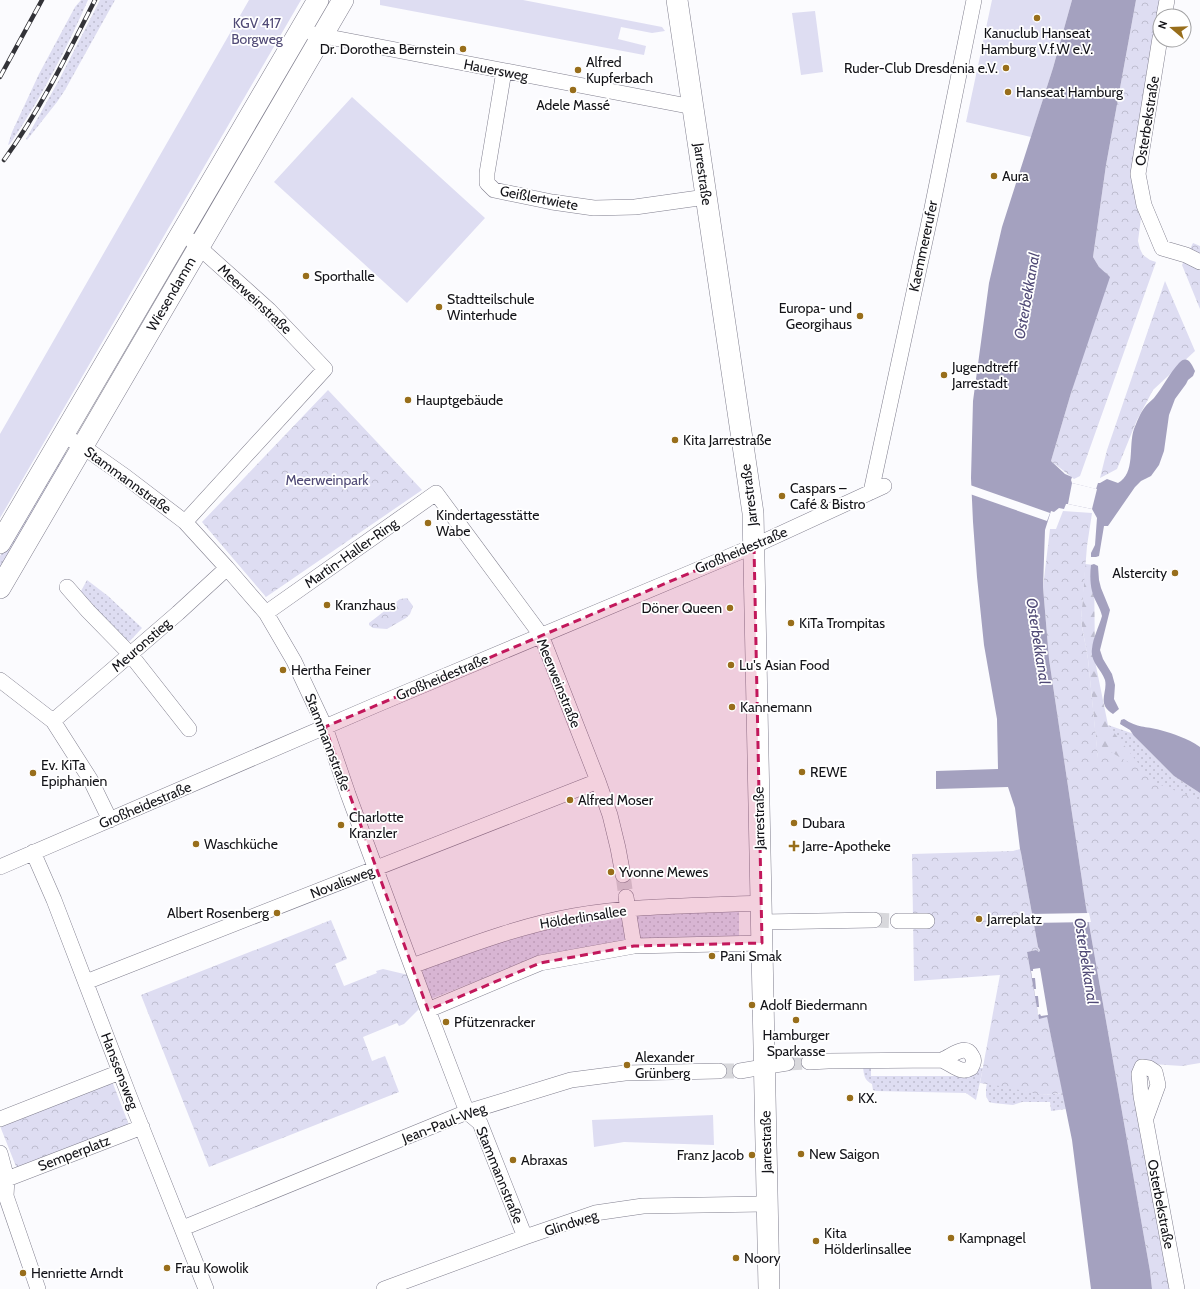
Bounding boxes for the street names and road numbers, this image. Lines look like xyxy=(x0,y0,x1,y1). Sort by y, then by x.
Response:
street label: Hauersweg xyxy=(462,55,531,85)
street label: Osterbekstraße xyxy=(1131,75,1163,167)
street label: Jarrestraße xyxy=(690,141,716,206)
street label: Geißlertwiete xyxy=(498,182,580,214)
street label: Kaemmererufer xyxy=(905,198,942,293)
street label: Wiesendamm xyxy=(142,253,200,335)
street label: Meerweinstraße xyxy=(214,260,296,338)
street label: Stammannstraße xyxy=(81,442,175,518)
street label: Jarrestraße xyxy=(736,463,762,528)
street label: Martin-Haller-Ring xyxy=(301,513,402,592)
street label: Großheidestraße xyxy=(692,522,790,578)
street label: Meuronstieg xyxy=(108,614,175,676)
street label: Meerweinstraße xyxy=(533,636,585,730)
street label: Großheidestraße xyxy=(393,649,491,705)
street label: Stammannstraße xyxy=(301,691,355,793)
street label: Großheidestraße xyxy=(96,777,194,833)
street label: Jarrestraße xyxy=(749,786,769,851)
street label: Novalisweg xyxy=(307,861,377,902)
street label: Hölderlinsallee xyxy=(538,901,628,933)
street label: Hanssensweg xyxy=(97,1030,143,1113)
street label: Jean-Paul-Weg xyxy=(398,1098,490,1148)
street label: Jarrestraße xyxy=(756,1110,776,1175)
street label: Stammannstraße xyxy=(472,1124,528,1226)
street label: Semperplatz xyxy=(35,1131,113,1175)
street label: Osterbekstraße xyxy=(1144,1158,1178,1250)
street label: Glindweg xyxy=(542,1206,601,1240)

